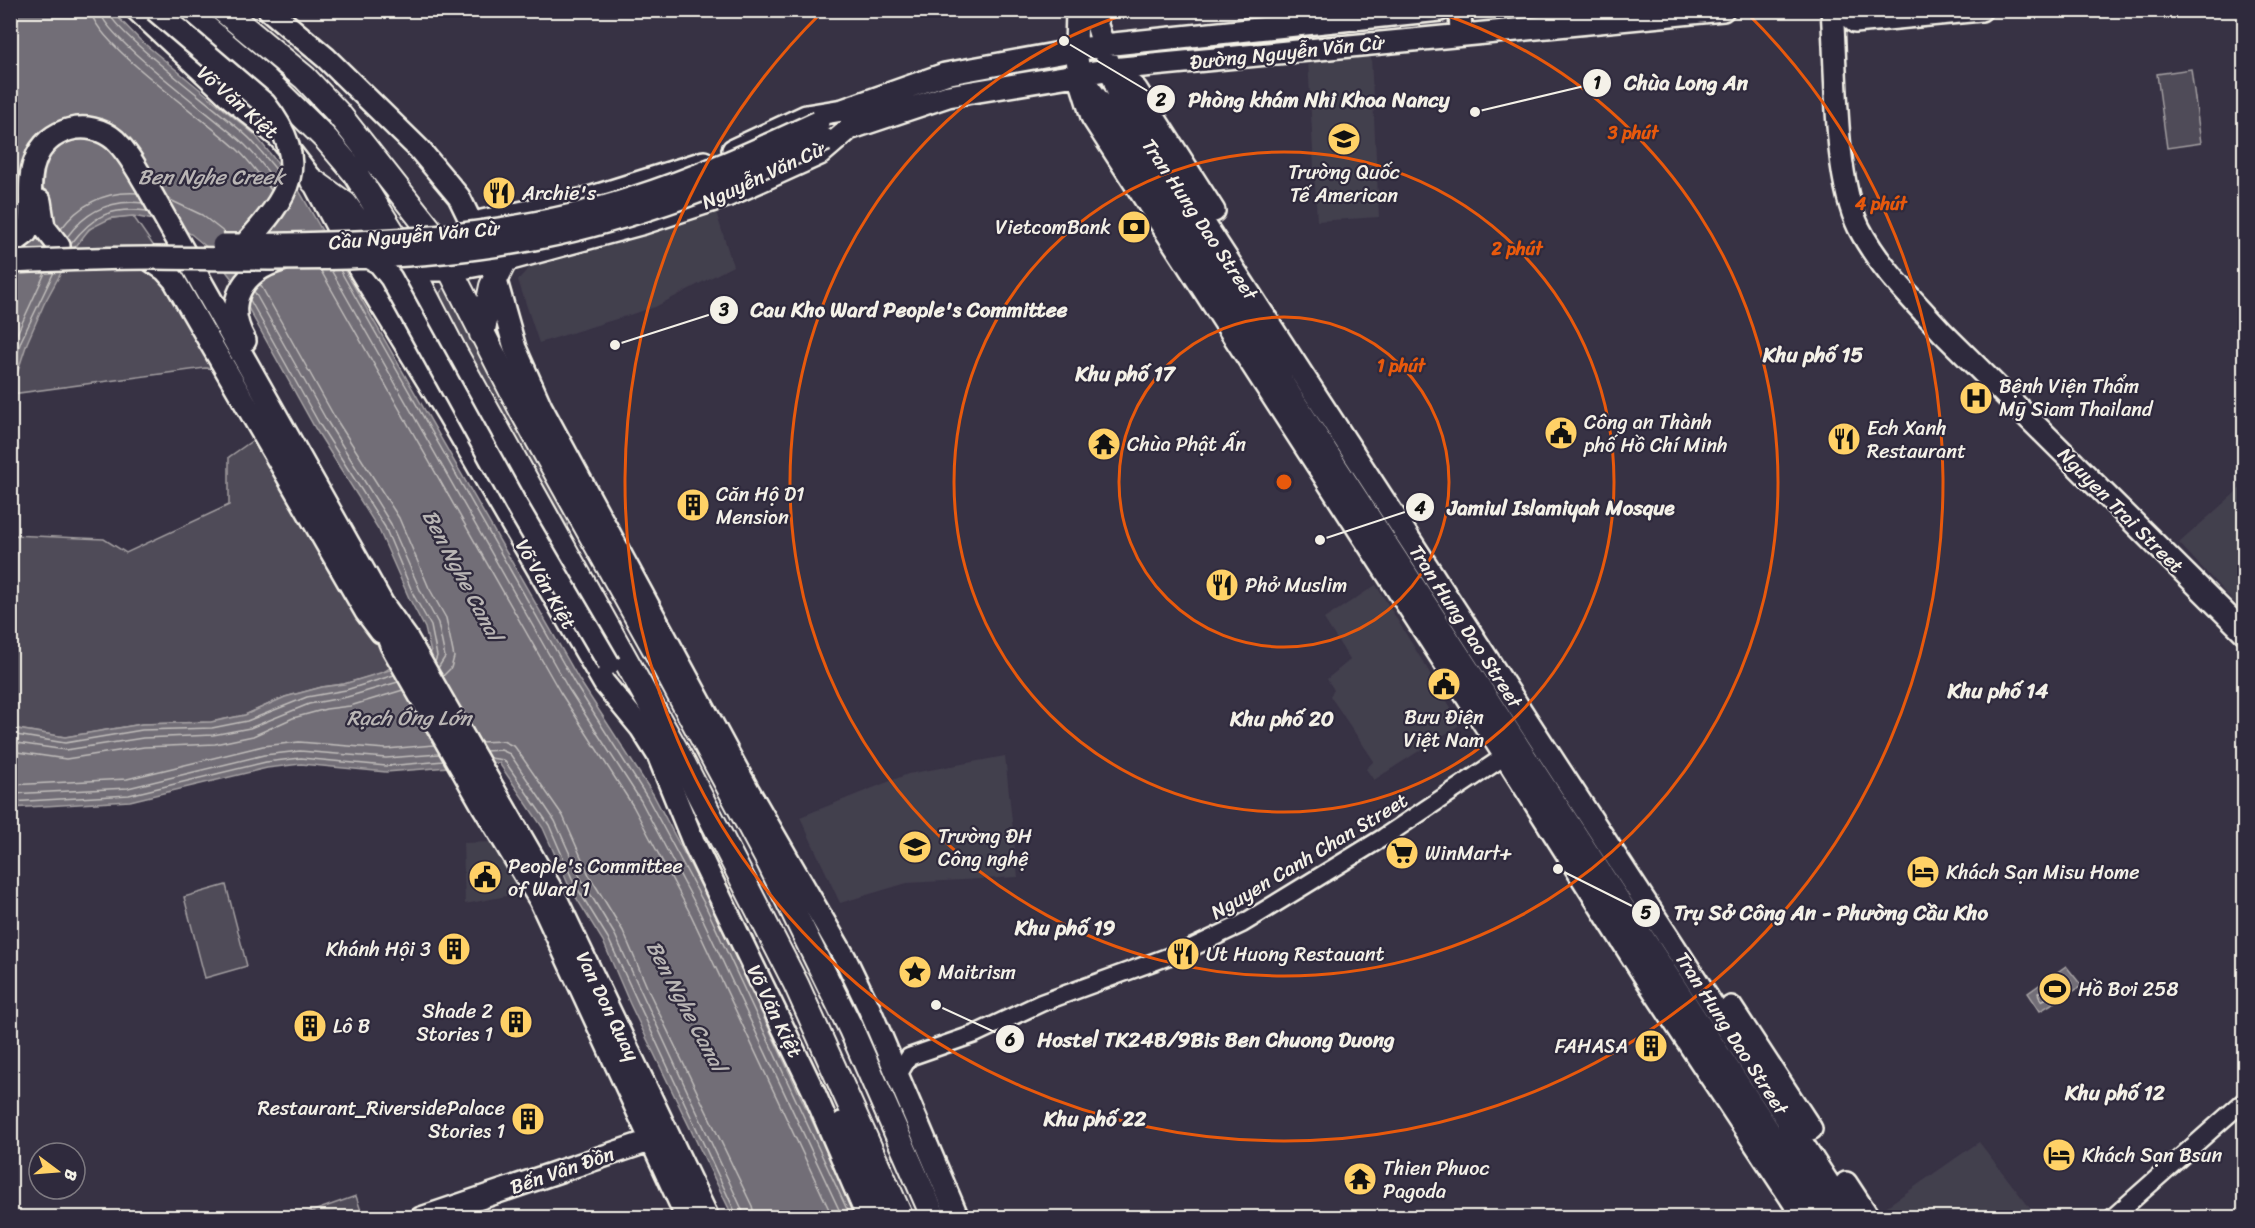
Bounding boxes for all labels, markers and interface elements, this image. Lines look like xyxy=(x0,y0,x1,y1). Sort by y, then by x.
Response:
street label: Đường Nguyễn Văn Cừ xyxy=(1188,25,1387,80)
street label: Võ Văn Kiệt xyxy=(188,56,287,149)
callout: Chùa Long An xyxy=(1582,63,1760,102)
text: Chùa Long An xyxy=(1623,64,1749,102)
text: 1 xyxy=(1593,67,1601,99)
callout: Phòng khám Nhi Khoa Nancy xyxy=(1146,80,1461,119)
text: Phòng khám Nhi Khoa Nancy xyxy=(1188,81,1451,119)
text: 2 xyxy=(1155,84,1167,116)
text: 3 phút xyxy=(1607,117,1660,149)
school or university icon: Trường Quốc Tế American xyxy=(1326,121,1362,157)
street label: Nguyễn Văn Cừ xyxy=(696,131,832,219)
street label: Tran Hung Dao Street xyxy=(1132,131,1268,308)
place label: Trường Quốc Tế American xyxy=(1288,155,1400,213)
water label: Ben Nghe Creek xyxy=(138,158,287,196)
restaurant icon: Archie's xyxy=(481,175,517,211)
place label: Archie's xyxy=(521,176,597,211)
text: 4 phút xyxy=(1854,188,1909,220)
bank icon: VietcomBank xyxy=(1116,209,1152,245)
street label: Cầu Nguyễn Văn Cừ xyxy=(327,210,502,260)
place label: VietcomBank xyxy=(995,210,1111,245)
text: 2 phút xyxy=(1491,233,1544,265)
callout: Cau Kho Ward People's Committee xyxy=(709,290,1078,329)
text: Cau Kho Ward People's Committee xyxy=(750,291,1068,329)
text: 3 xyxy=(718,294,729,326)
district label: Khu phố 15 xyxy=(1762,336,1863,374)
text: 1 phút xyxy=(1377,350,1427,382)
district label: Khu phố 17 xyxy=(1074,355,1177,393)
place label: Bệnh Viện Thẩm Mỹ Siam Thailand xyxy=(1999,369,2154,427)
hospital icon: Bệnh Viện Thẩm Mỹ Siam Thailand xyxy=(1958,380,1994,416)
place label: Công an Thành phố Hồ Chí Minh xyxy=(1583,405,1727,463)
place label: Ech Xanh Restaurant xyxy=(1867,411,1966,469)
public building icon: Công an Thành phố Hồ Chí Minh xyxy=(1543,415,1579,451)
restaurant icon: Ech Xanh Restaurant xyxy=(1826,421,1862,457)
temple icon: Chùa Phật Ấn xyxy=(1086,426,1122,462)
place label: Chùa Phật Ấn xyxy=(1127,427,1246,462)
street label: Nguyen Trai Street xyxy=(2049,439,2193,582)
centre of rings xyxy=(1274,472,1294,492)
place label: Căn Hộ D1 Mension xyxy=(716,477,805,535)
building icon: Căn Hộ D1 Mension xyxy=(675,487,711,523)
callout: Jamiul Islamiyah Mosque xyxy=(1405,488,1687,527)
text: Jamiul Islamiyah Mosque xyxy=(1446,489,1675,527)
text: 4 xyxy=(1413,492,1426,524)
water label: Ben Nghe Canal xyxy=(411,502,515,652)
street label: Võ Văn Kiệt xyxy=(505,532,586,637)
street label: Tran Hung Dao Street xyxy=(1399,537,1532,716)
restaurant icon: Phở Muslim xyxy=(1204,567,1240,603)
place label: Phở Muslim xyxy=(1245,568,1347,603)
public building icon: Bưu Điện Việt Nam xyxy=(1426,666,1462,702)
district label: Khu phố 14 xyxy=(1947,672,2048,710)
water label: Rạch Ông Lớn xyxy=(347,699,474,737)
district label: Khu phố 20 xyxy=(1229,700,1334,738)
place label: Bưu Điện Việt Nam xyxy=(1404,700,1484,758)
street label: Nguyen Canh Chan Street xyxy=(1204,783,1415,930)
place label: Trường ĐH Công nghệ xyxy=(938,819,1032,877)
school or university icon: Trường ĐH Công nghệ xyxy=(897,829,933,865)
supermarket icon: WinMart+ xyxy=(1384,835,1420,871)
place label: WinMart+ xyxy=(1425,836,1512,871)
place label: People's Committee of Ward 1 xyxy=(508,849,683,907)
hotel icon: Khách Sạn Misu Home xyxy=(1905,854,1941,890)
place label: Khách Sạn Misu Home xyxy=(1946,855,2140,890)
public building icon: People's Committee of Ward 1 xyxy=(467,859,503,895)
callout: Trụ Sở Công An - Phường Cầu Kho xyxy=(1631,893,2000,932)
text: Trụ Sở Công An - Phường Cầu Kho xyxy=(1674,894,1989,932)
text: 5 xyxy=(1641,897,1652,929)
district label: Khu phố 19 xyxy=(1014,909,1115,947)
building icon: Khánh Hội 3 xyxy=(436,931,472,967)
place label: Khánh Hội 3 xyxy=(326,932,431,967)
water label: Ben Nghe Canal xyxy=(635,933,739,1083)
restaurant icon: Ut Huong Restauant xyxy=(1165,936,1201,972)
place label: Ut Huong Restauant xyxy=(1206,937,1385,972)
street label: Tran Hung Dao Street xyxy=(1665,944,1798,1123)
street label: Van Don Quay xyxy=(566,945,650,1068)
place icon: Maitrism xyxy=(897,954,933,990)
place label: Maitrism xyxy=(938,955,1016,990)
street label: Võ Văn Kiệt xyxy=(737,959,812,1064)
sports icon: Hồ Bơi 258 xyxy=(2037,971,2073,1007)
place label: Hồ Bơi 258 xyxy=(2078,972,2178,1007)
place label: Shade 2 Stories 1 xyxy=(416,994,493,1052)
building icon: Shade 2 Stories 1 xyxy=(498,1004,534,1040)
building icon: Lô B xyxy=(292,1008,328,1044)
place label: Lô B xyxy=(333,1009,371,1044)
callout: Hostel TK24B/9Bis Ben Chuong Duong xyxy=(995,1020,1407,1059)
text: Hostel TK24B/9Bis Ben Chuong Duong xyxy=(1036,1021,1395,1059)
text: 6 xyxy=(1004,1024,1015,1056)
building icon: FAHASA xyxy=(1633,1028,1669,1064)
place label: FAHASA xyxy=(1555,1029,1628,1064)
district label: Khu phố 12 xyxy=(2064,1074,2165,1112)
place label: Restaurant_RiversidePalace Stories 1 xyxy=(258,1091,505,1149)
district label: Khu phố 22 xyxy=(1043,1100,1146,1138)
building icon: Restaurant_RiversidePalace Stories 1 xyxy=(510,1101,546,1137)
street label: Bến Vân Đồn xyxy=(505,1136,619,1205)
hotel icon: Khách Sạn Bsun xyxy=(2041,1137,2077,1173)
place label: Khách Sạn Bsun xyxy=(2082,1138,2222,1173)
north arrow xyxy=(27,1141,87,1201)
place label: Thien Phuoc Pagoda xyxy=(1383,1151,1489,1209)
temple icon: Thien Phuoc Pagoda xyxy=(1342,1161,1378,1197)
text: B xyxy=(55,1166,86,1185)

